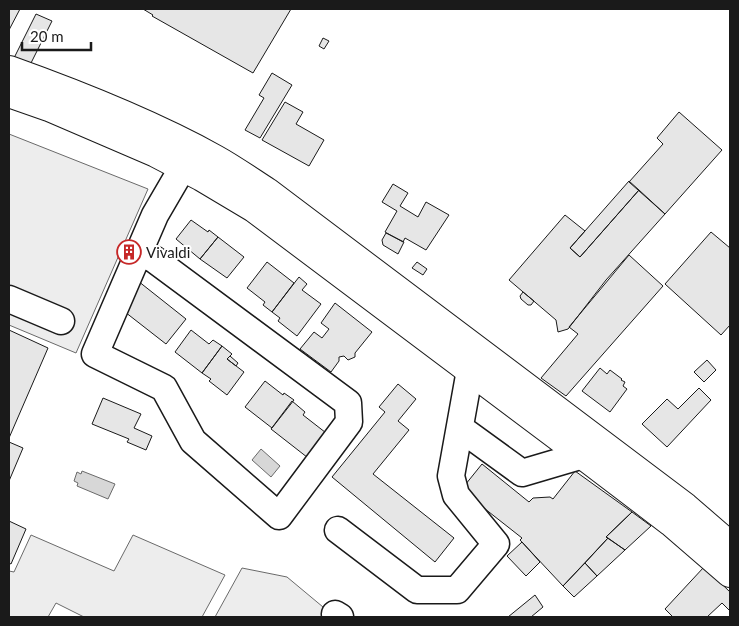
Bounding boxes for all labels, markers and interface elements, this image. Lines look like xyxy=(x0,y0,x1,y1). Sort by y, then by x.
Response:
scale bar xyxy=(22,20,91,52)
text: 20 m xyxy=(30,27,64,45)
building icon: Vivaldi xyxy=(116,239,142,265)
place label: Vivaldi xyxy=(146,243,190,261)

